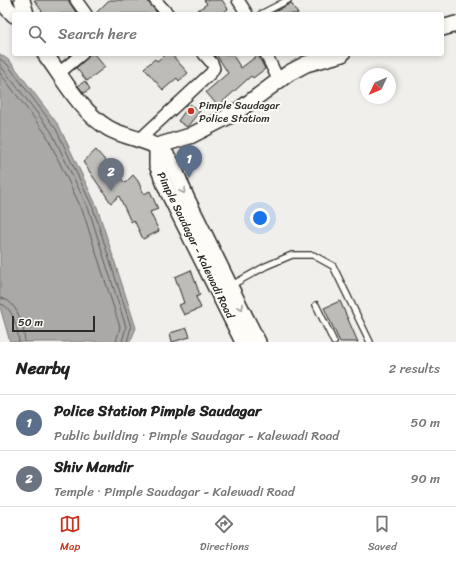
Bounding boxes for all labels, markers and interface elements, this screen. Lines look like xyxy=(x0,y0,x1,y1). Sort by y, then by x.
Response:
search box xyxy=(12,12,444,56)
text: Search here xyxy=(58,21,137,47)
icon: search xyxy=(26,23,48,45)
north arrow xyxy=(360,68,396,104)
place label: Pimple Saudagar Police Statiom xyxy=(199,96,280,128)
marker: Pimple Saudagar Police Statiom xyxy=(186,106,196,116)
pin: 1 xyxy=(176,145,202,178)
pin: 2 xyxy=(98,158,124,191)
street label: Pimple Saudagar - Kalewadi Road xyxy=(152,169,240,323)
one-way arrow xyxy=(178,187,186,194)
your location xyxy=(250,208,270,228)
one-way arrow xyxy=(236,303,243,311)
text: 50 m xyxy=(18,313,43,332)
scale bar xyxy=(12,314,95,333)
text: Nearby xyxy=(16,353,70,383)
text: 2 results xyxy=(389,357,440,380)
text: Police Station Pimple Saudagar xyxy=(54,398,261,424)
text: 1 xyxy=(26,411,32,434)
text: 50 m xyxy=(410,411,440,434)
text: Public building · Pimple Saudagar - Kalewadi Road xyxy=(54,424,339,447)
text: Shiv Mandir xyxy=(54,454,133,480)
text: 2 xyxy=(25,467,33,490)
text: 90 m xyxy=(410,467,440,490)
text: Temple · Pimple Saudagar - Kalewadi Road xyxy=(54,480,295,503)
tab: Map xyxy=(59,513,81,556)
tab: Directions xyxy=(200,513,249,556)
tab: Saved xyxy=(368,513,397,556)

